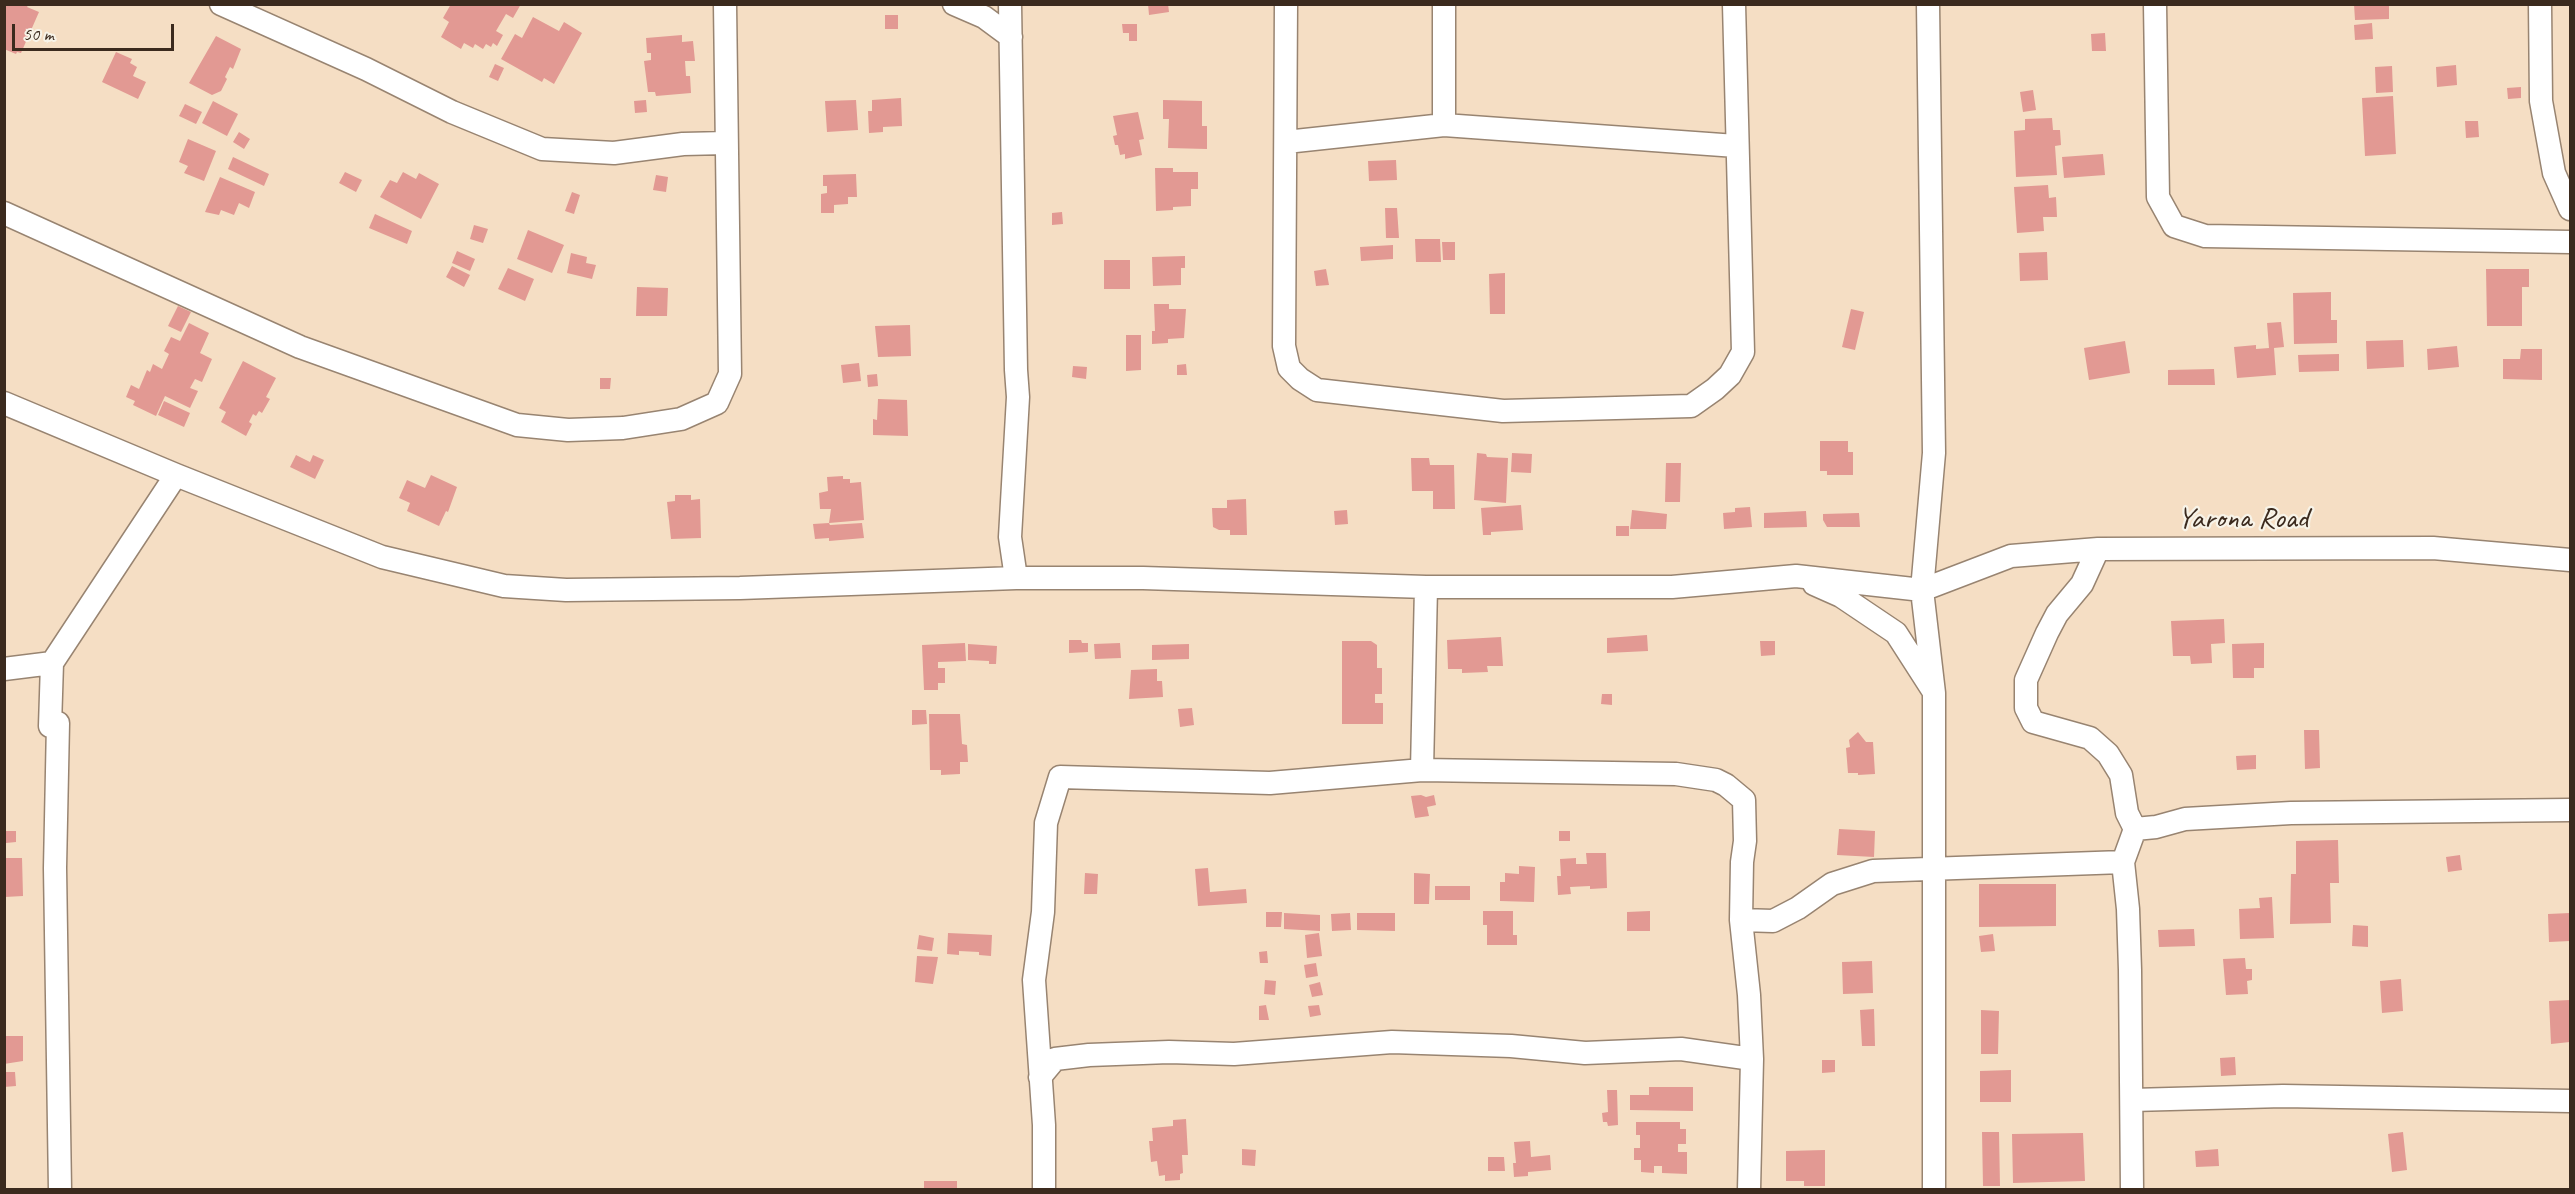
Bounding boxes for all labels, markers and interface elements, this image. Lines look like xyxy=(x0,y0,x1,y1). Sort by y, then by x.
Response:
scale bar xyxy=(15,12,177,50)
text: 50 m xyxy=(23,23,54,45)
street label: Yarona Road xyxy=(2178,501,2308,537)

